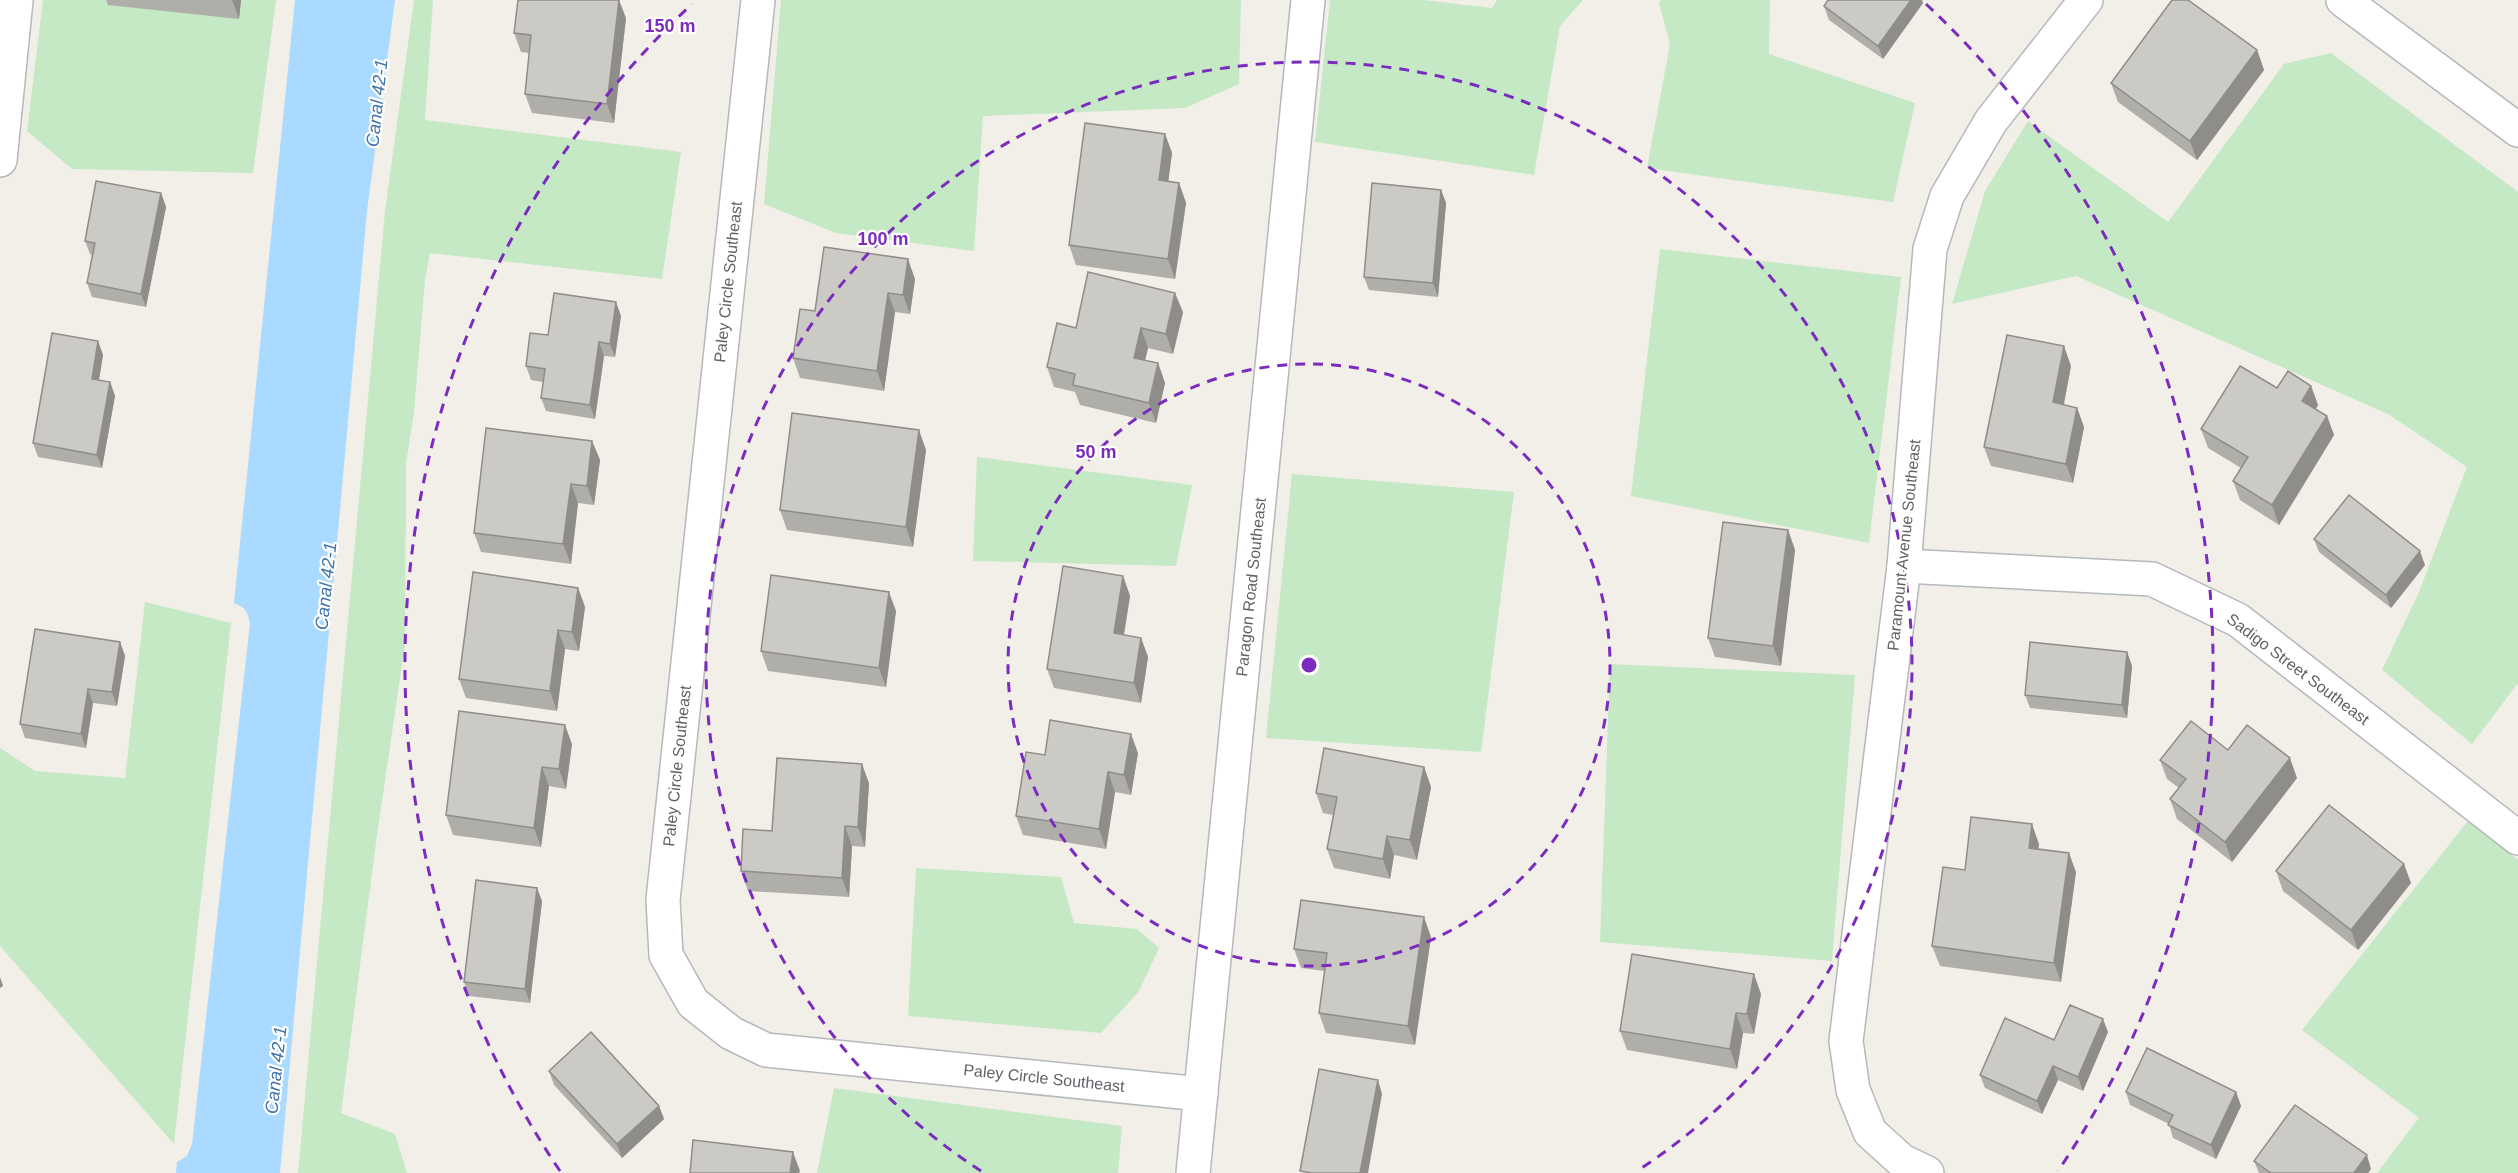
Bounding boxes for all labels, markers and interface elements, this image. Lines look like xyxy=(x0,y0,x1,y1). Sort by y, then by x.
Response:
text: 150 m xyxy=(644,16,696,36)
water label: Canal 42-1 xyxy=(362,58,392,148)
street label: Paley Circle Southeast xyxy=(711,200,745,363)
text: 100 m xyxy=(857,229,909,249)
street label: Paramount Avenue Southeast xyxy=(1884,438,1924,651)
text: 50 m xyxy=(1075,442,1117,462)
street label: Paragon Road Southeast xyxy=(1233,496,1269,677)
water label: Canal 42-1 xyxy=(311,541,341,631)
street label: Sadigo Street Southeast xyxy=(2224,610,2373,728)
centre of rings xyxy=(1299,655,1319,675)
street label: Paley Circle Southeast xyxy=(660,684,694,847)
water label: Canal 42-1 xyxy=(261,1025,291,1115)
street label: Paley Circle Southeast xyxy=(963,1061,1126,1095)

